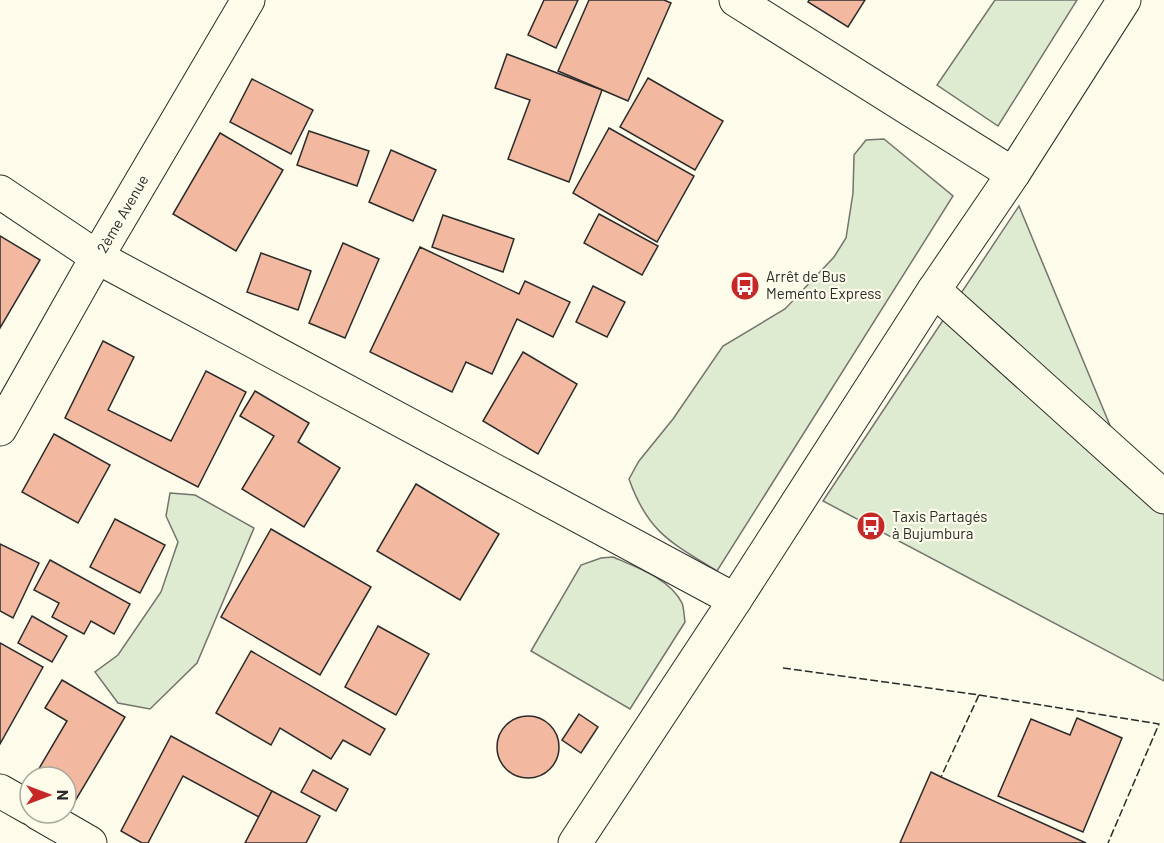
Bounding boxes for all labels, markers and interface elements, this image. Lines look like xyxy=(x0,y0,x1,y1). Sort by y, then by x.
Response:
street label: 2ème Avenue xyxy=(93,171,152,256)
place label: Arrêt de Bus Memento Express xyxy=(766,267,881,302)
bus stop icon: Arrêt de Bus Memento Express xyxy=(729,270,761,302)
place label: Taxis Partagés à Bujumbura xyxy=(892,507,988,542)
bus stop icon: Taxis Partagés à Bujumbura xyxy=(855,510,887,542)
north arrow xyxy=(18,765,78,825)
text: N xyxy=(54,790,73,800)

